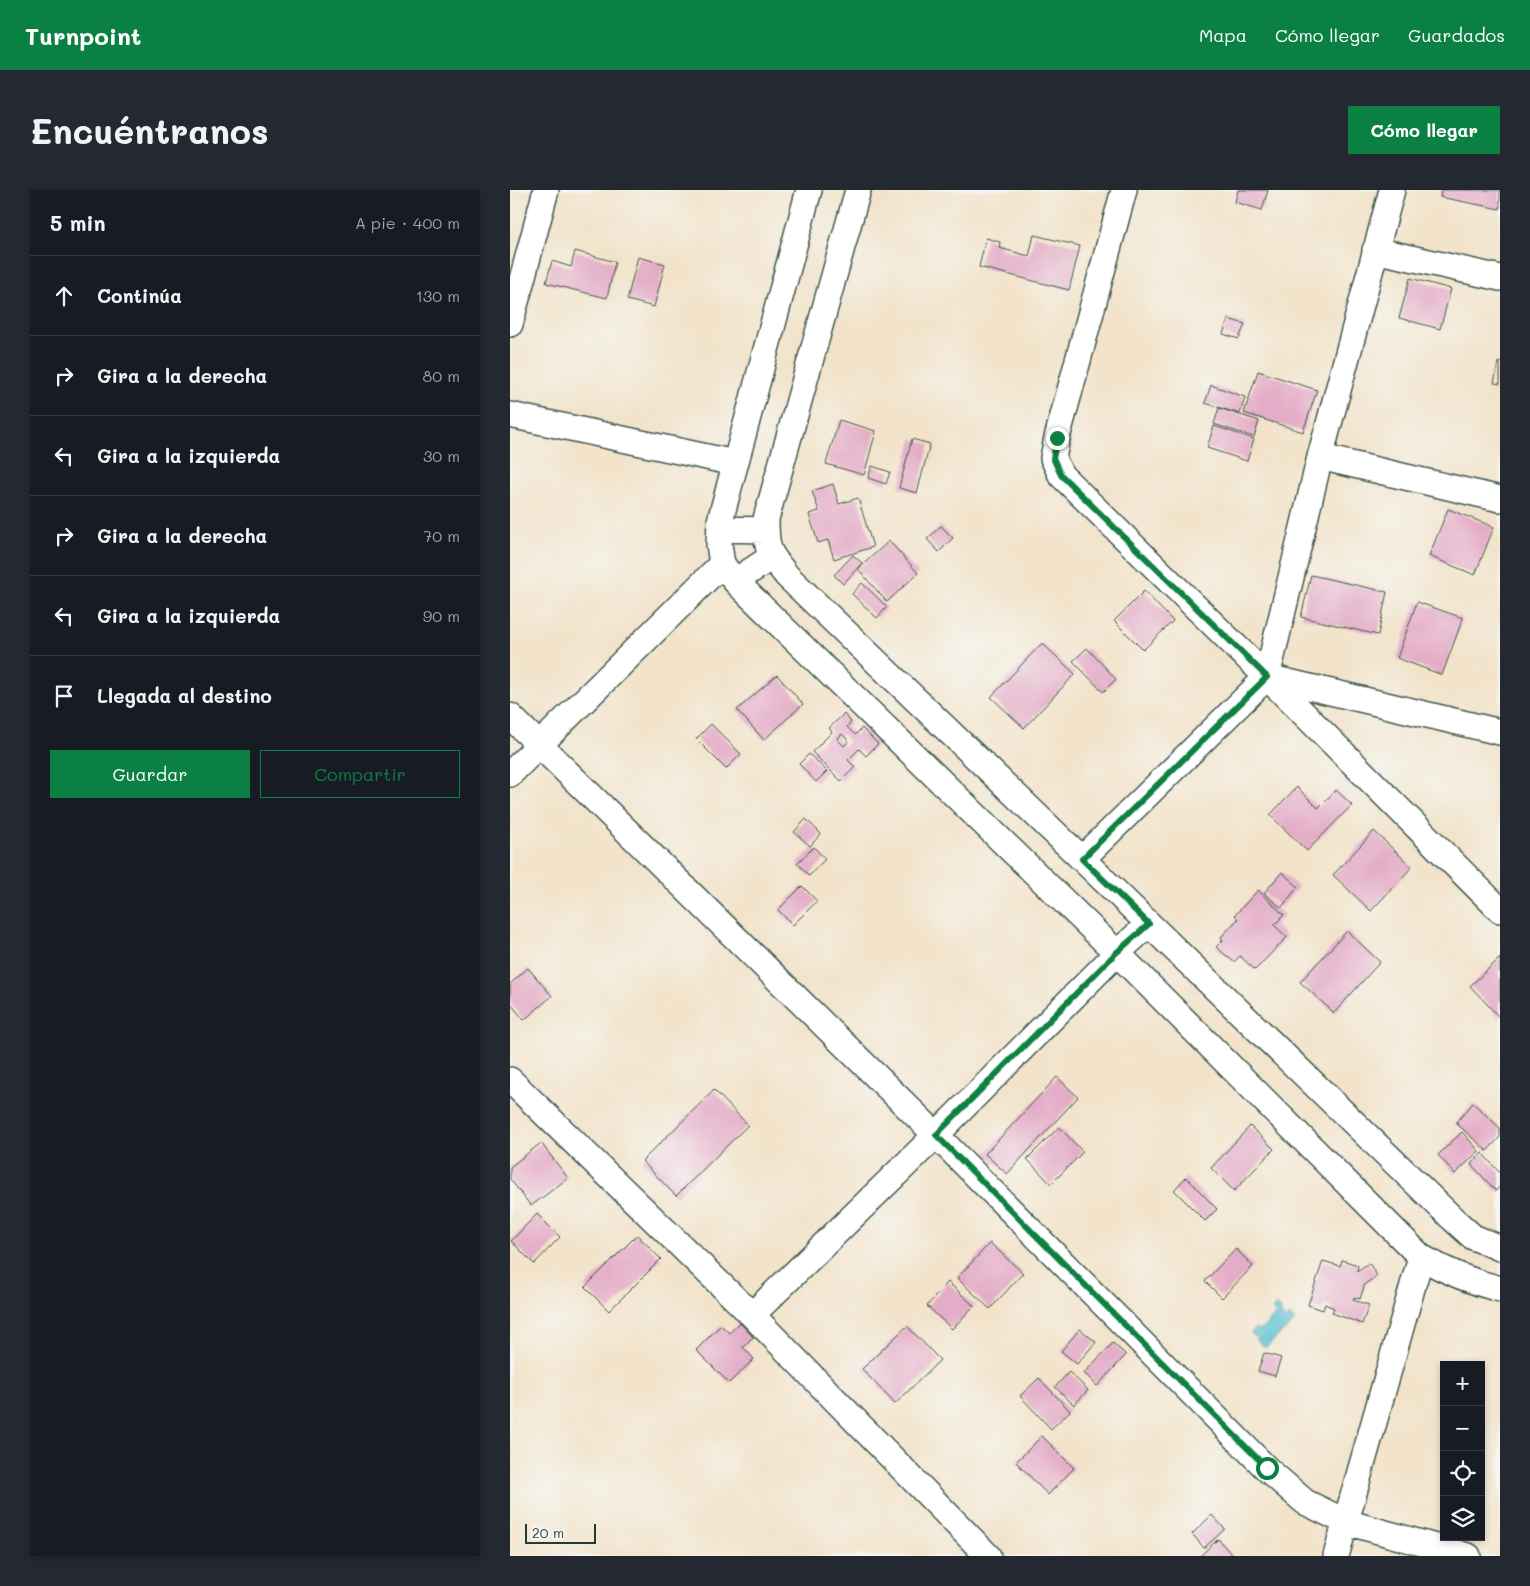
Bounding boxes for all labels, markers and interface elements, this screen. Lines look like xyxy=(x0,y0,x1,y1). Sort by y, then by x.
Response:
text: Turnpoint xyxy=(25,20,141,51)
text: Mapa xyxy=(1199,23,1247,47)
text: Cómo llegar xyxy=(1275,23,1380,47)
text: Guardados xyxy=(1408,23,1505,47)
button: Cómo llegar xyxy=(1348,106,1500,154)
text: Encuéntranos xyxy=(30,107,269,153)
text: 5 min xyxy=(50,209,106,236)
text: A pie · 400 m xyxy=(355,212,460,233)
icon: ahead xyxy=(50,282,78,310)
text: Continúa xyxy=(97,283,182,308)
text: 130 m xyxy=(416,285,460,306)
icon: right xyxy=(50,362,78,390)
text: Gira a la derecha xyxy=(97,363,267,388)
text: 80 m xyxy=(423,365,460,386)
route end xyxy=(1046,427,1069,450)
icon: left xyxy=(50,442,78,470)
text: Gira a la izquierda xyxy=(97,443,280,468)
text: 30 m xyxy=(423,445,460,466)
icon: right xyxy=(50,522,78,550)
text: Gira a la derecha xyxy=(97,523,267,548)
text: 70 m xyxy=(423,525,460,546)
icon: left xyxy=(50,602,78,630)
text: Gira a la izquierda xyxy=(97,603,280,628)
text: 90 m xyxy=(423,605,460,626)
icon: arrive xyxy=(50,682,78,710)
text: Llegada al destino xyxy=(97,683,272,708)
button: Guardar xyxy=(50,750,250,798)
button: Compartir xyxy=(260,750,460,798)
map controls xyxy=(1440,1361,1485,1541)
button: + xyxy=(1440,1361,1485,1406)
button: − xyxy=(1440,1406,1485,1451)
button: locate xyxy=(1440,1451,1485,1496)
route start xyxy=(1256,1457,1279,1480)
button: layers xyxy=(1440,1496,1485,1541)
scale bar xyxy=(525,1521,596,1544)
text: 20 m xyxy=(532,1523,564,1542)

